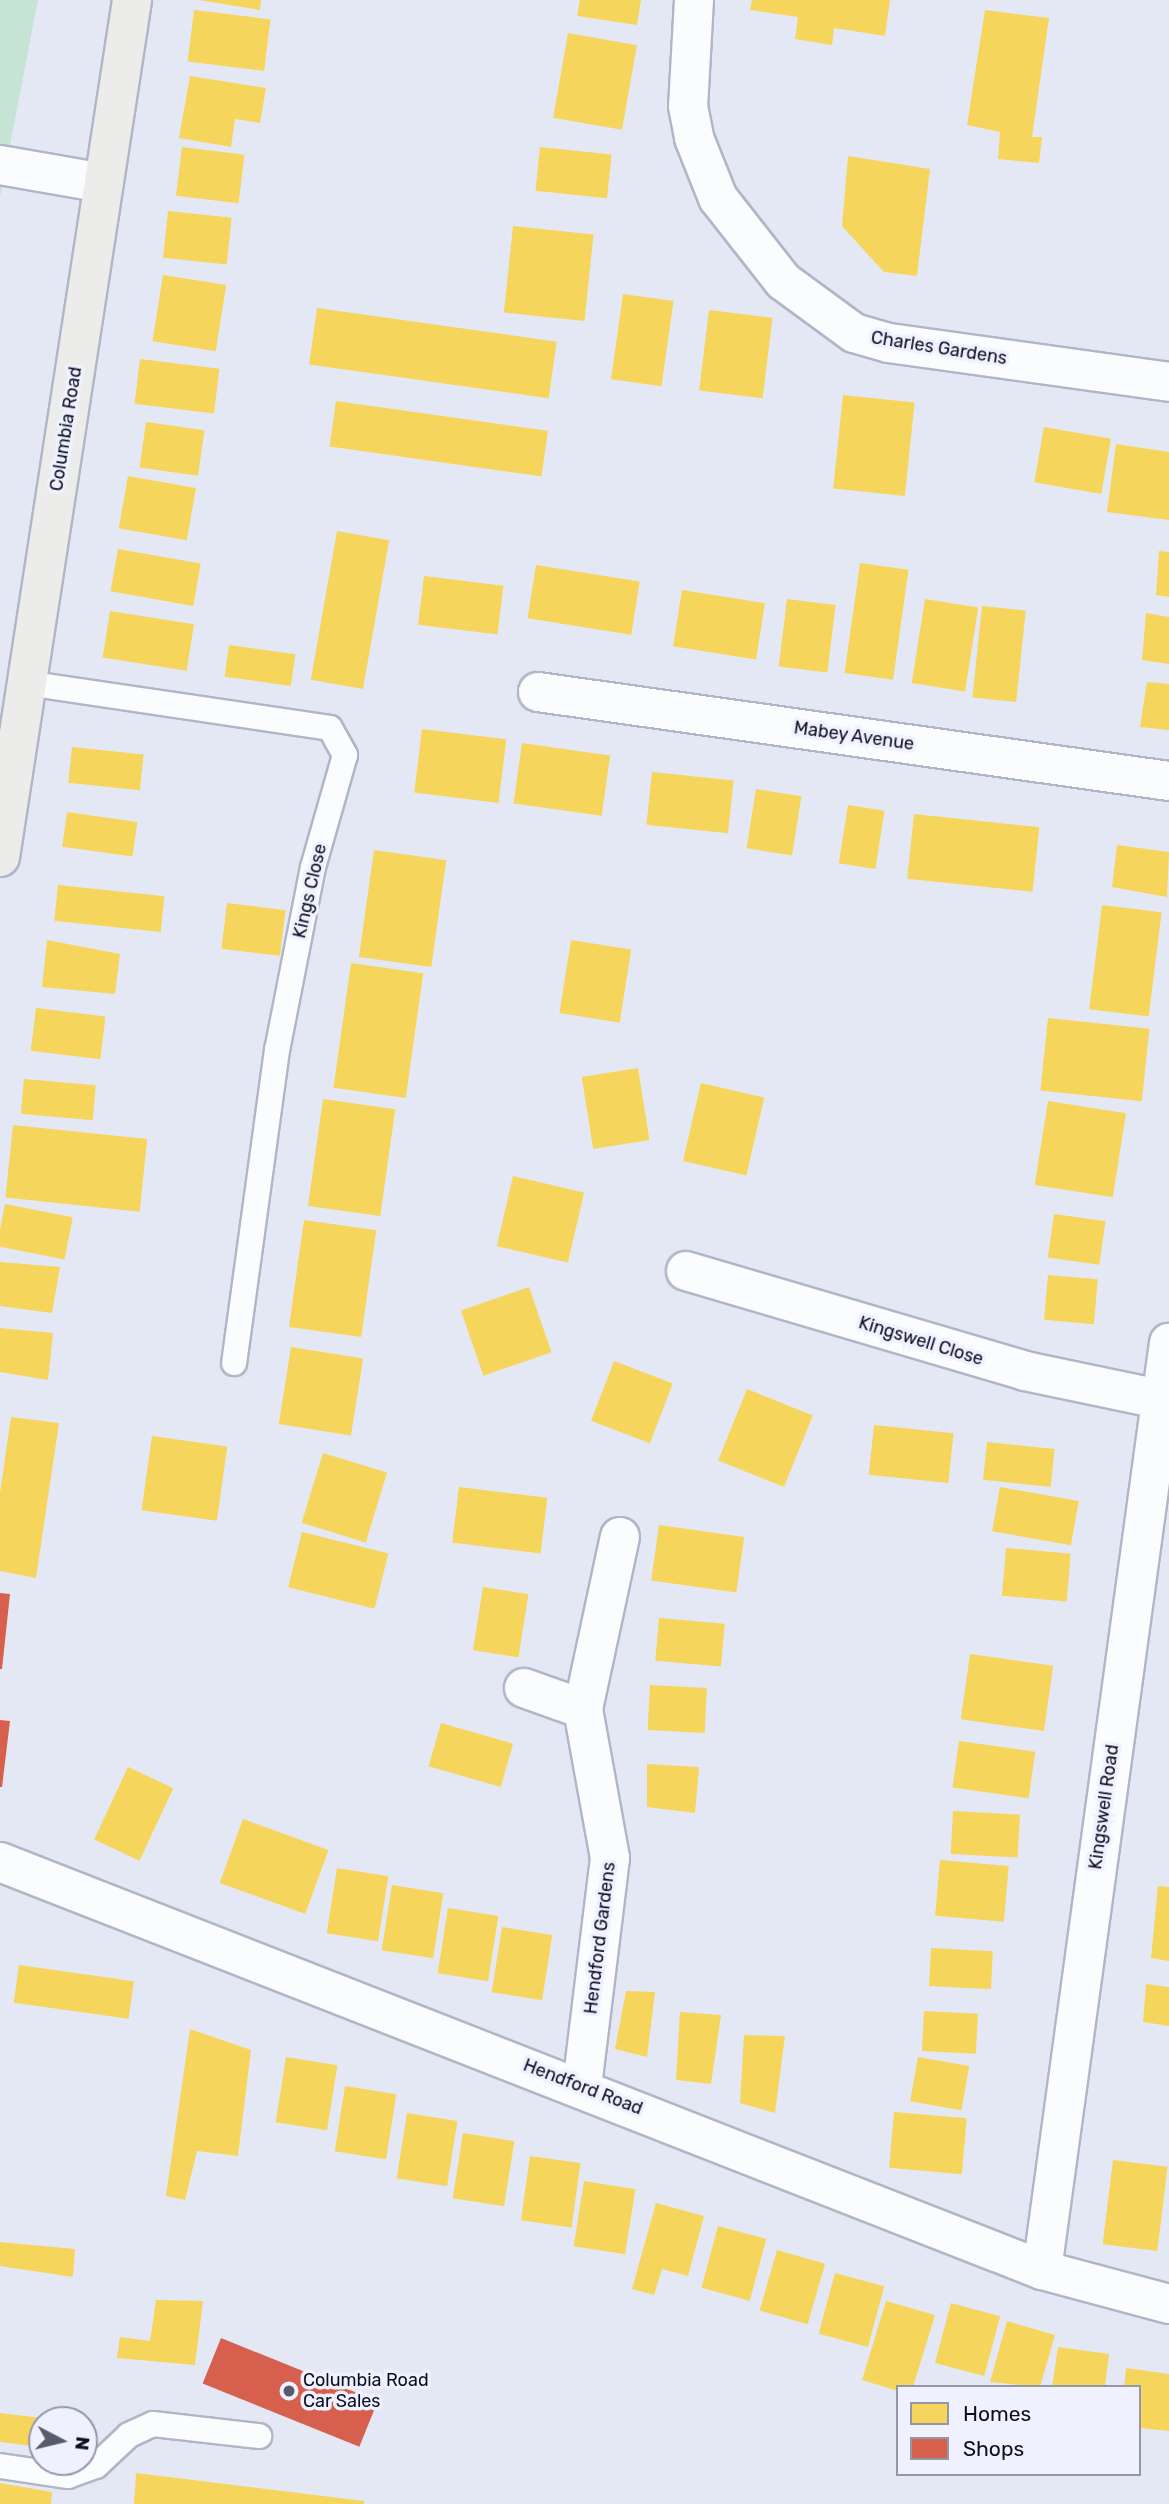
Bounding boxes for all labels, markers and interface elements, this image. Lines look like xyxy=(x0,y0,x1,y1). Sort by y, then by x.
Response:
street label: Charles Gardens xyxy=(869,327,1009,369)
street label: Columbia Road xyxy=(46,365,86,493)
street label: Mabey Avenue xyxy=(792,717,916,755)
street label: Kings Close xyxy=(289,842,331,940)
street label: Kingswell Close xyxy=(856,1312,986,1370)
street label: Kingswell Road xyxy=(1085,1743,1123,1871)
street label: Hendford Gardens xyxy=(580,1861,620,2015)
street label: Hendford Road xyxy=(520,2054,646,2120)
place label: Columbia Road Car Sales xyxy=(303,2370,429,2412)
marker: Columbia Road Car Sales xyxy=(281,2383,297,2399)
legend xyxy=(896,2385,1141,2476)
text: Homes xyxy=(963,2401,1031,2426)
north arrow xyxy=(28,2406,98,2476)
text: N xyxy=(70,2435,95,2452)
text: Shops xyxy=(963,2436,1024,2461)

